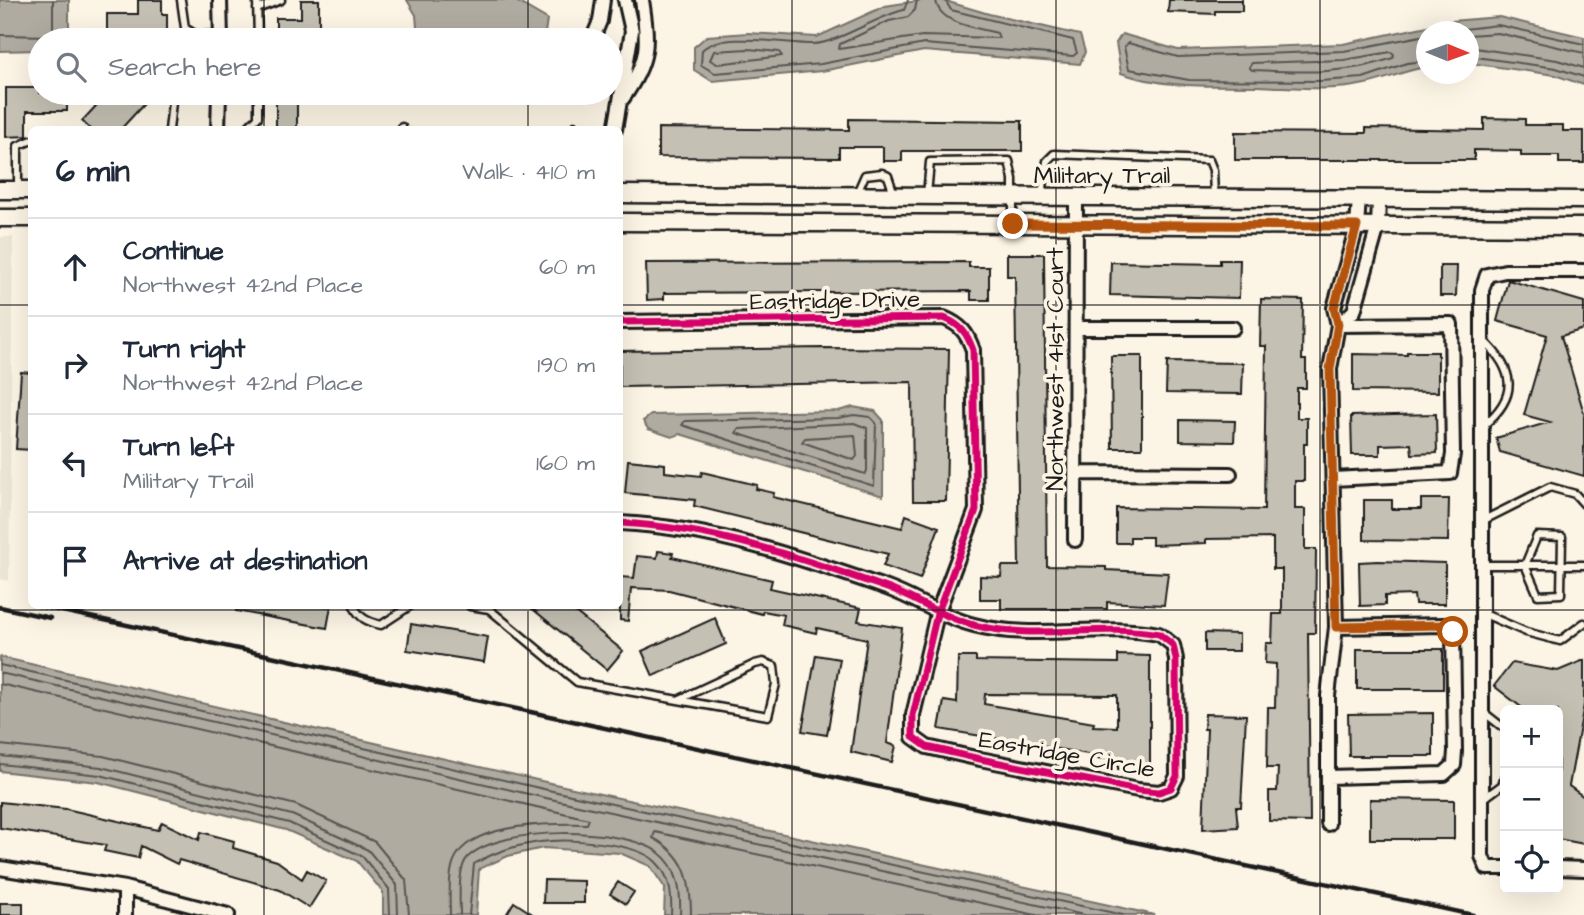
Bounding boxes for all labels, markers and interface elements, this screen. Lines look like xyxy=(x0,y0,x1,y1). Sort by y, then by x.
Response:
north arrow xyxy=(1416,21,1479,84)
search box xyxy=(28,28,623,105)
icon: search xyxy=(52,48,90,86)
text: Search here xyxy=(108,49,261,85)
text: 6 min xyxy=(56,151,130,193)
text: Walk · 410 m xyxy=(462,156,595,188)
street label: Military Trail xyxy=(1034,159,1170,194)
route end xyxy=(997,208,1028,239)
text: Continue xyxy=(123,233,224,269)
street label: Northwest 41st Court xyxy=(1039,247,1073,491)
icon: ahead xyxy=(56,248,94,286)
text: 60 m xyxy=(539,251,595,283)
text: Northwest 42nd Place xyxy=(123,269,363,301)
street label: Eastridge Drive xyxy=(750,283,920,320)
text: Turn right xyxy=(123,331,245,367)
icon: right xyxy=(56,346,94,384)
text: 190 m xyxy=(537,349,595,381)
text: Northwest 42nd Place xyxy=(123,367,363,399)
text: Turn left xyxy=(123,429,234,465)
icon: left xyxy=(56,444,94,482)
text: 160 m xyxy=(536,447,595,479)
text: Military Trail xyxy=(123,465,254,497)
icon: arrive xyxy=(56,542,94,580)
text: Arrive at destination xyxy=(123,543,368,579)
route start xyxy=(1437,616,1468,647)
map controls xyxy=(1500,705,1563,894)
button: + xyxy=(1500,705,1563,768)
street label: Eastridge Circle xyxy=(976,723,1158,788)
button: − xyxy=(1500,768,1563,831)
button: locate xyxy=(1500,831,1563,894)

